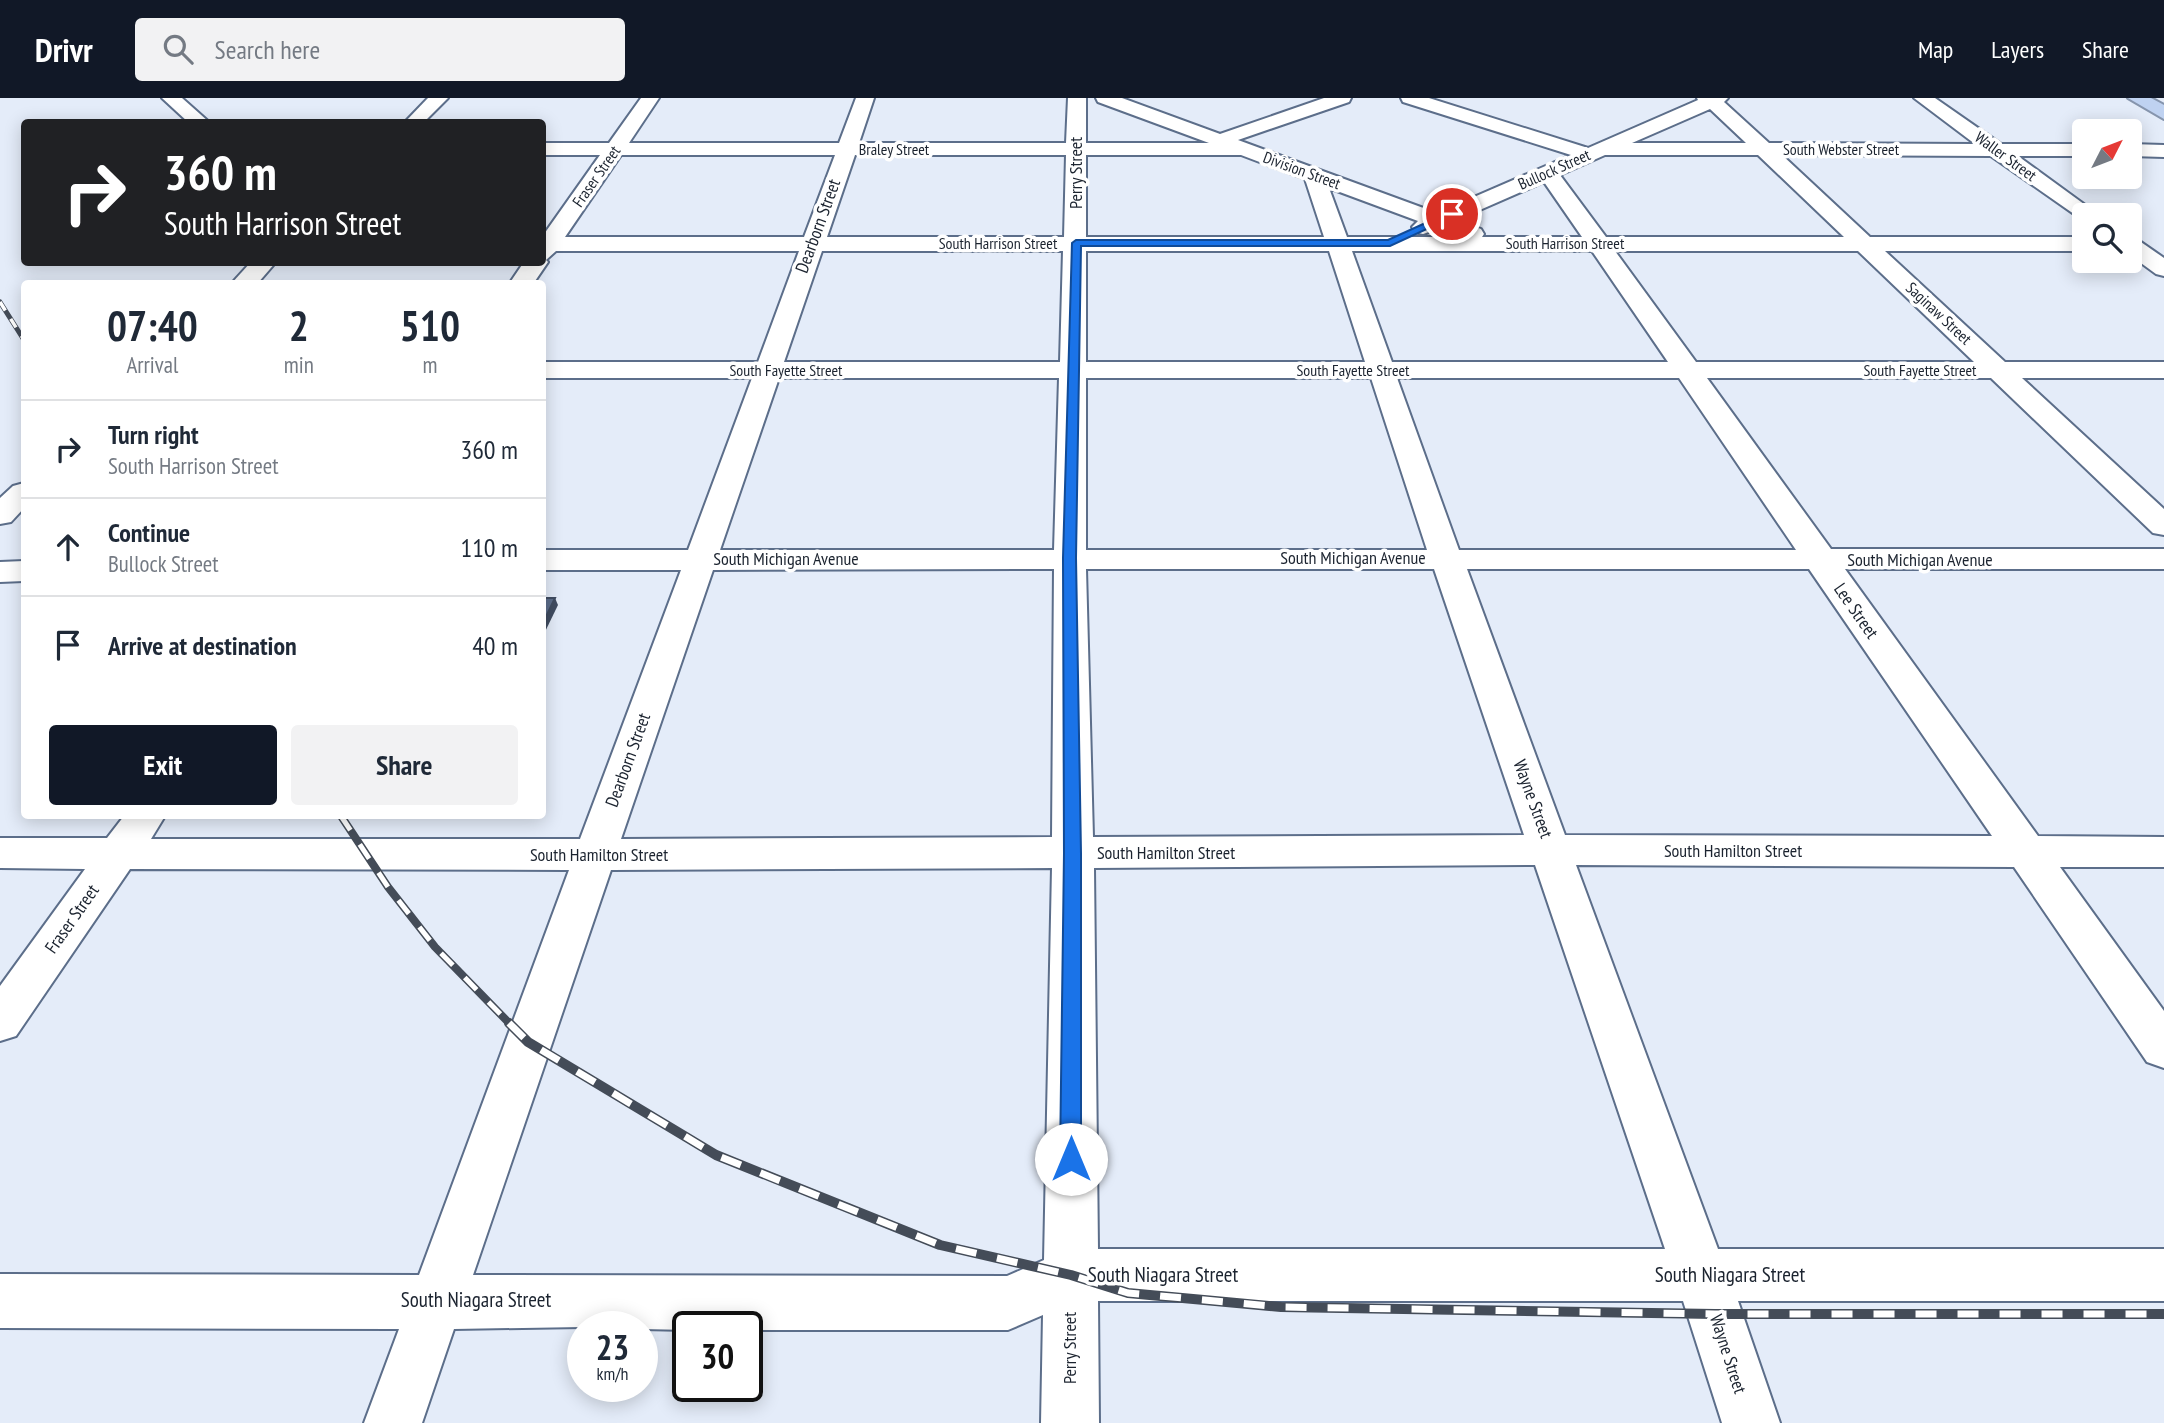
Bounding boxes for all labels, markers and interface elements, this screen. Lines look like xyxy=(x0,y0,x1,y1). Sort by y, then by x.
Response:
search box xyxy=(135,18,625,81)
text: Drivr xyxy=(35,28,93,71)
icon: search xyxy=(159,30,197,68)
text: Search here xyxy=(215,33,320,66)
text: Map xyxy=(1918,34,1953,65)
text: Layers xyxy=(1991,34,2044,65)
text: Share xyxy=(2082,34,2129,65)
north arrow xyxy=(2072,119,2142,189)
map controls xyxy=(2072,119,2142,273)
street label: Waller Street xyxy=(1971,127,2041,185)
street label: Perry Street xyxy=(1064,137,1087,209)
street label: Braley Street xyxy=(859,139,930,159)
street label: South Webster Street xyxy=(1783,139,1900,159)
text: 360 m xyxy=(164,140,277,204)
street label: Fraser Street xyxy=(568,141,625,211)
street label: Bullock Street xyxy=(1515,144,1594,194)
icon: right xyxy=(49,147,140,238)
street label: Division Street xyxy=(1261,147,1344,193)
street label: Dearborn Street xyxy=(790,176,845,276)
pin xyxy=(1422,184,1482,244)
icon: arrive xyxy=(1433,195,1471,233)
text: South Harrison Street xyxy=(164,202,401,244)
button: search xyxy=(2072,203,2142,273)
street label: South Harrison Street xyxy=(939,233,1058,253)
street label: South Harrison Street xyxy=(1506,233,1625,253)
street label: Saginaw Street xyxy=(1902,277,1976,349)
text: 07:40 xyxy=(107,298,198,353)
text: 2 xyxy=(289,298,309,353)
text: 510 xyxy=(400,298,460,353)
text: Arrival xyxy=(126,350,178,379)
text: min xyxy=(284,350,314,379)
text: m xyxy=(422,350,437,379)
street label: South Fayette Street xyxy=(730,360,843,380)
street label: South Fayette Street xyxy=(1297,360,1410,380)
street label: South Fayette Street xyxy=(1864,360,1977,380)
text: Turn right xyxy=(108,418,199,451)
icon: right xyxy=(49,430,87,468)
text: 360 m xyxy=(460,433,518,466)
text: South Harrison Street xyxy=(108,451,279,480)
text: Continue xyxy=(108,516,190,549)
icon: ahead xyxy=(49,528,87,566)
text: 110 m xyxy=(460,531,518,564)
street label: South Michigan Avenue xyxy=(1280,546,1426,569)
street label: South Michigan Avenue xyxy=(713,547,859,570)
street label: South Michigan Avenue xyxy=(1847,548,1993,571)
text: Bullock Street xyxy=(108,549,219,578)
street label: Lee Street xyxy=(1829,579,1884,643)
icon: arrive xyxy=(49,626,87,664)
text: Arrive at destination xyxy=(108,629,297,662)
text: 40 m xyxy=(472,629,518,662)
street label: Dearborn Street xyxy=(600,710,655,810)
button: Exit xyxy=(49,725,277,805)
button: Share xyxy=(291,725,518,805)
street label: Wayne Street xyxy=(1509,756,1558,841)
street label: South Hamilton Street xyxy=(1664,839,1802,862)
street label: South Hamilton Street xyxy=(1097,841,1235,864)
street label: South Hamilton Street xyxy=(530,843,668,866)
street label: Fraser Street xyxy=(39,880,104,958)
position arrow xyxy=(1034,1122,1108,1196)
street label: South Niagara Street xyxy=(1088,1261,1238,1288)
street label: South Niagara Street xyxy=(1655,1261,1805,1288)
street label: South Niagara Street xyxy=(401,1286,551,1313)
speed limit sign: 30 xyxy=(672,1311,763,1402)
street label: Wayne Street xyxy=(1705,1311,1752,1396)
street label: Perry Street xyxy=(1058,1312,1081,1384)
text: 23 xyxy=(596,1324,629,1370)
text: km/h xyxy=(597,1362,628,1385)

